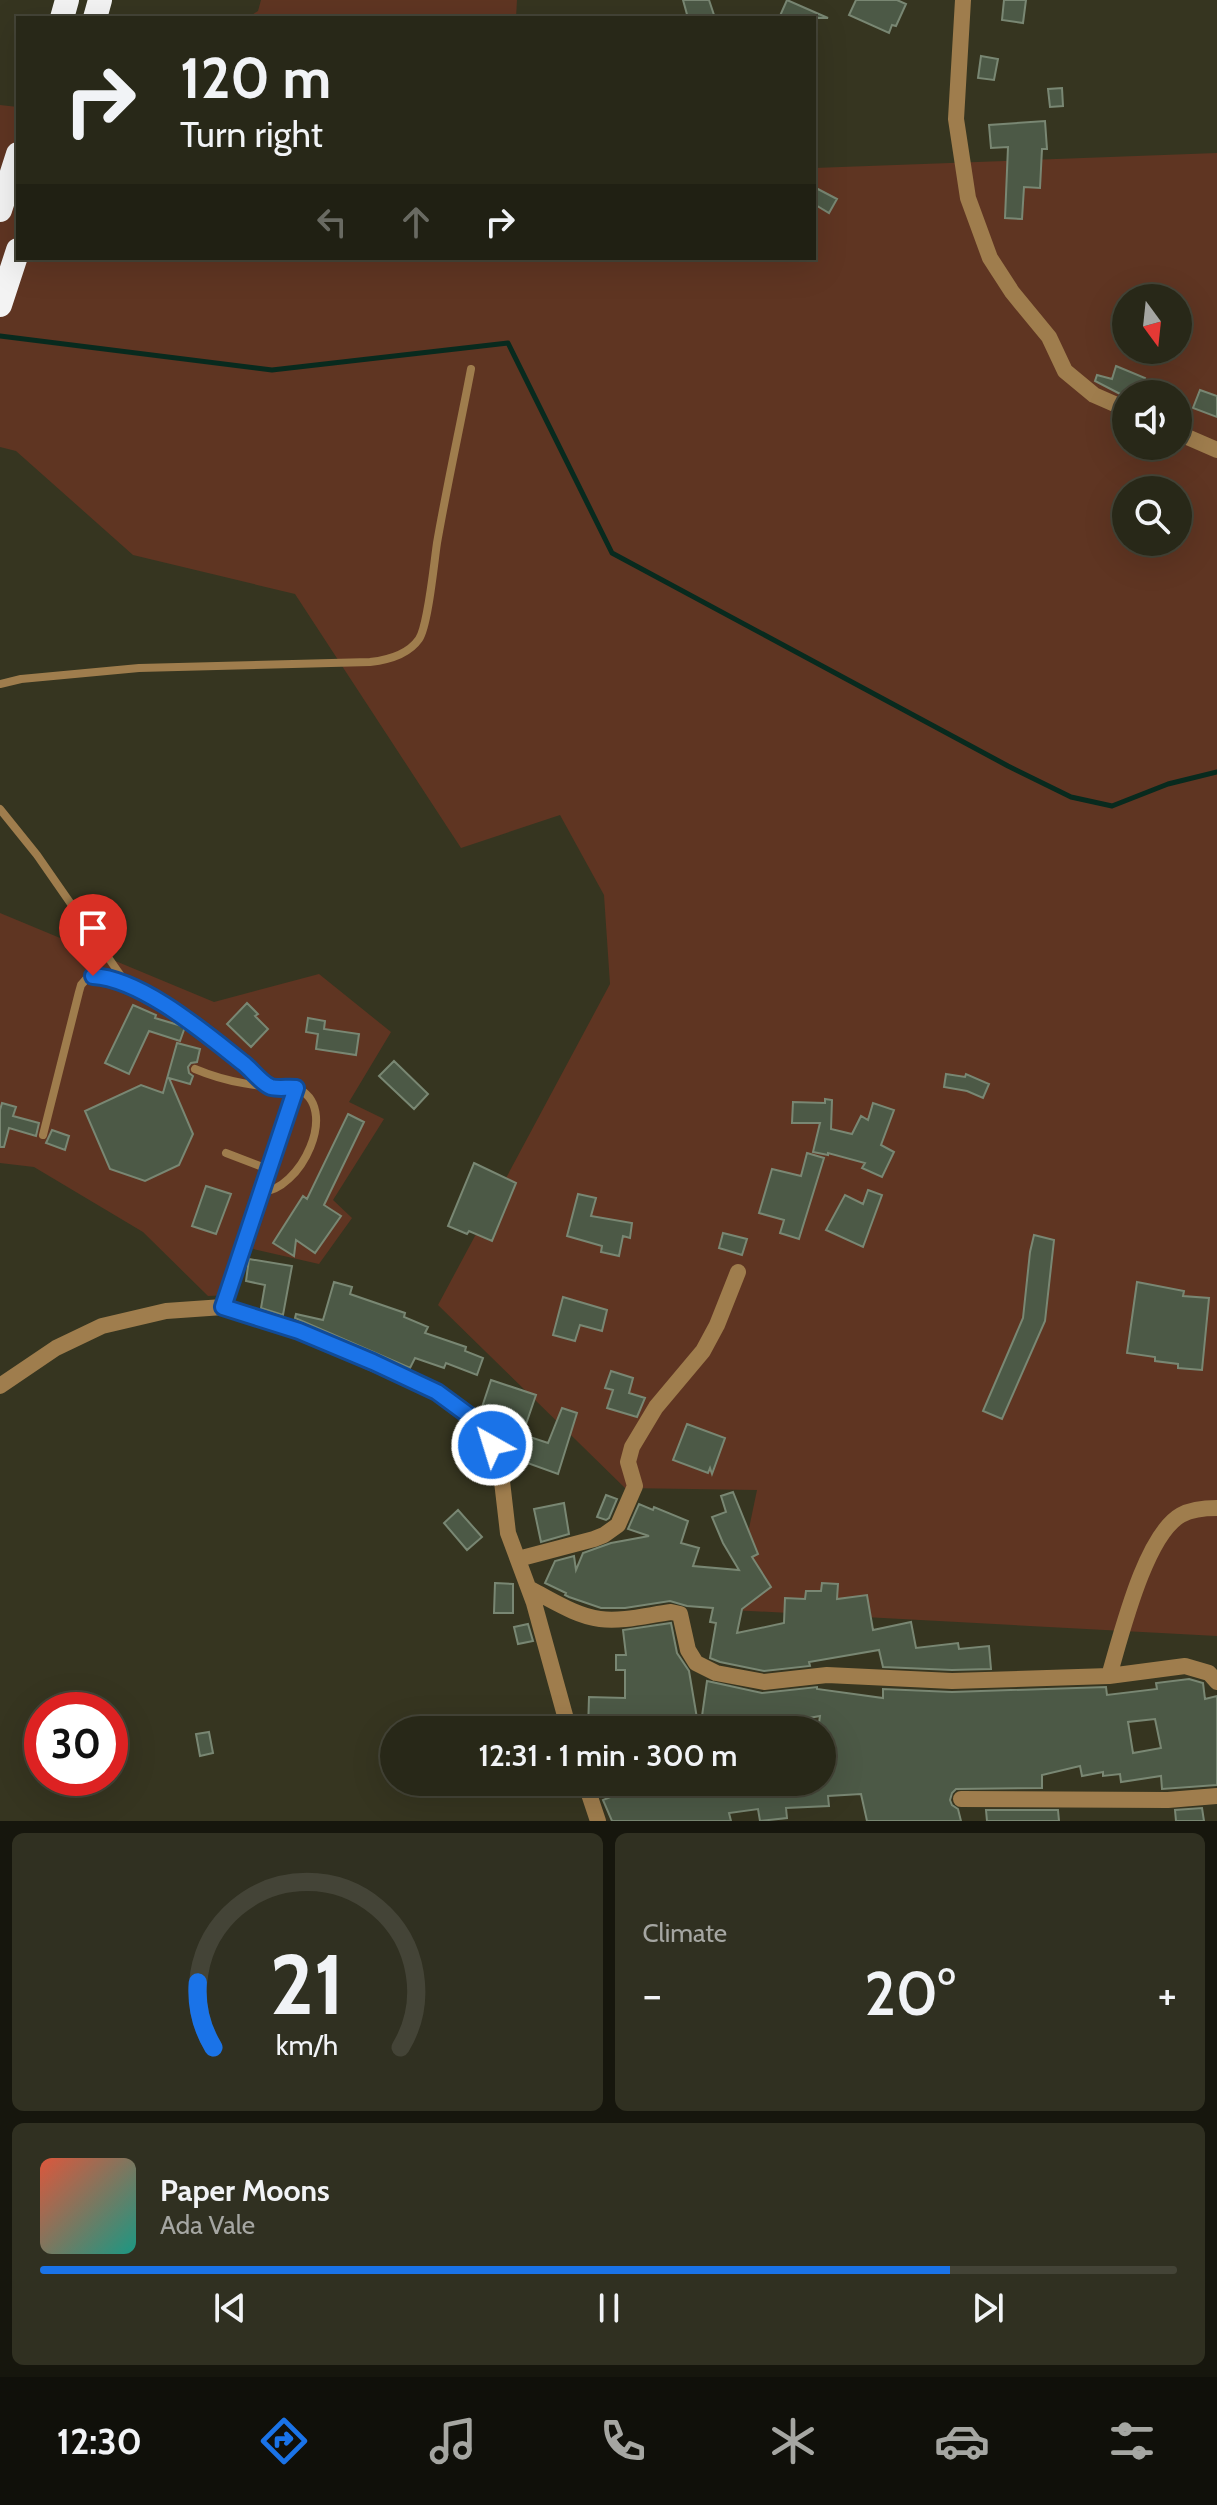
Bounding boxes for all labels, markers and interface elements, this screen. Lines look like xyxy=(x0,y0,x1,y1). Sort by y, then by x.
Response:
text: 120 m xyxy=(180,44,331,112)
icon: right xyxy=(48,48,152,152)
text: Turn right xyxy=(180,112,323,156)
icon: left xyxy=(310,200,354,244)
icon: ahead xyxy=(394,200,438,244)
icon: right xyxy=(478,200,522,244)
north arrow xyxy=(1112,284,1192,364)
map controls xyxy=(1112,284,1192,556)
button: sound xyxy=(1112,380,1192,460)
button: search xyxy=(1112,476,1192,556)
pin xyxy=(59,894,127,976)
icon: arrive xyxy=(71,906,115,950)
position arrow xyxy=(450,1403,534,1487)
speed limit sign: 30 xyxy=(24,1692,128,1796)
text: 12:31 · 1 min · 300 m xyxy=(478,1737,738,1774)
text: Climate xyxy=(643,1917,727,1949)
text: 21 xyxy=(270,1934,345,2035)
text: 20° xyxy=(864,1957,955,2030)
text: − xyxy=(643,1968,662,2021)
text: + xyxy=(1158,1968,1177,2021)
text: km/h xyxy=(276,2027,339,2062)
text: Paper Moons xyxy=(160,2172,330,2209)
text: Ada Vale xyxy=(160,2209,255,2241)
icon: previous xyxy=(208,2286,252,2330)
icon: pause xyxy=(587,2286,631,2330)
icon: next xyxy=(966,2286,1010,2330)
icon: directions xyxy=(256,2413,312,2469)
icon: music xyxy=(425,2413,481,2469)
icon: phone xyxy=(595,2413,651,2469)
icon: climate xyxy=(765,2413,821,2469)
icon: car xyxy=(934,2413,990,2469)
icon: filters xyxy=(1104,2413,1160,2469)
text: 12:30 xyxy=(57,2419,142,2463)

